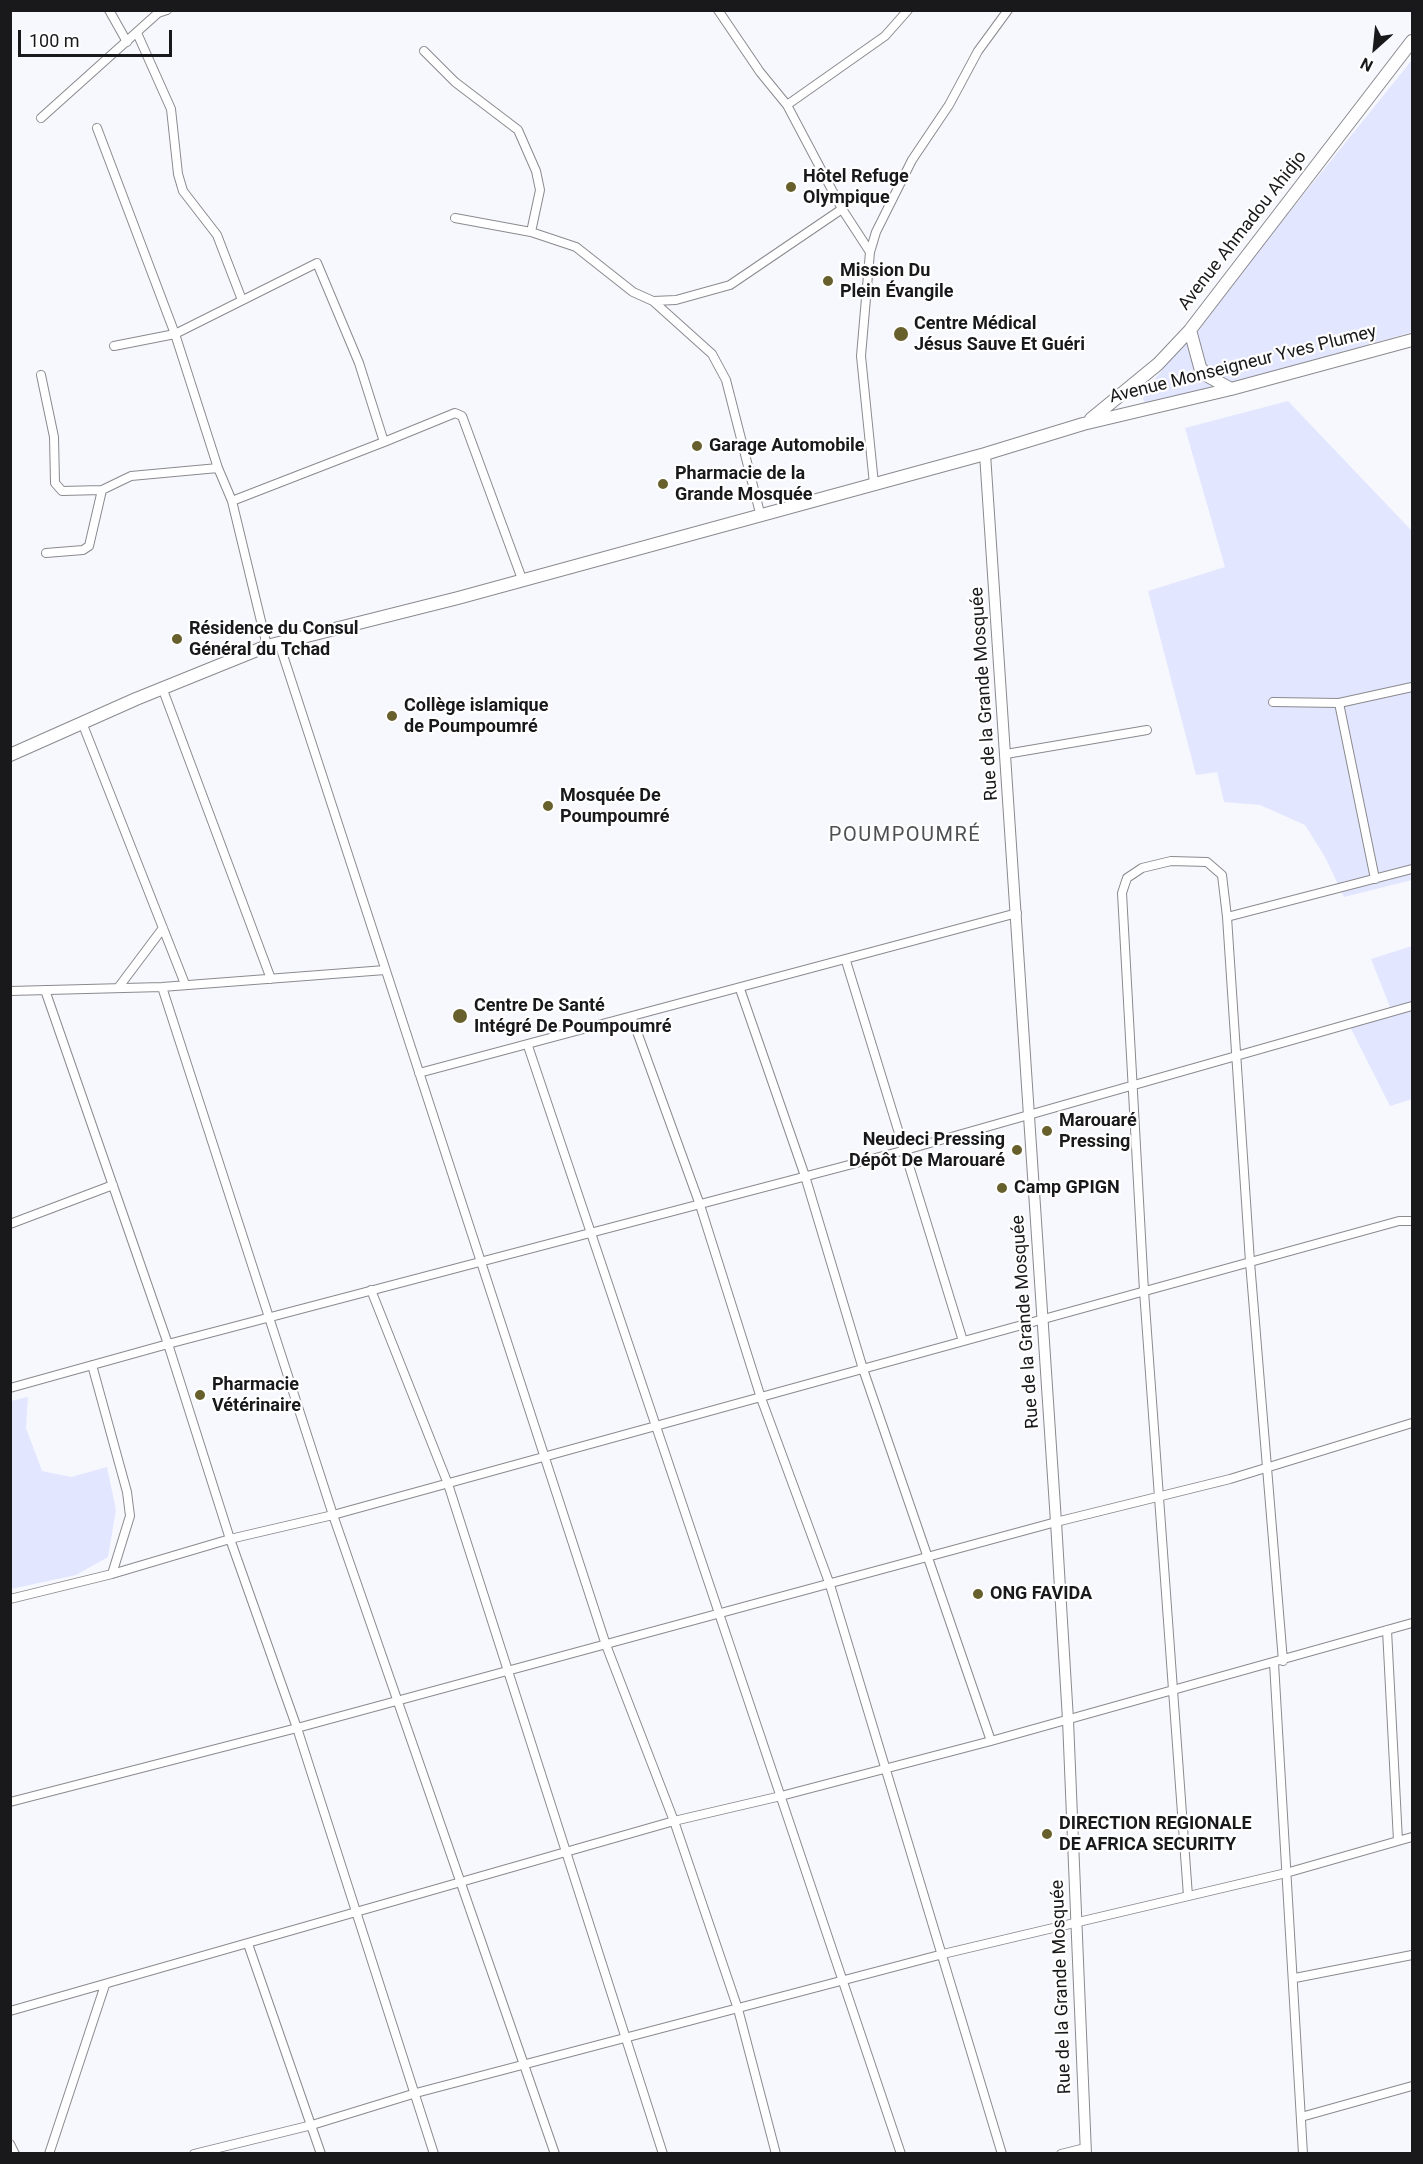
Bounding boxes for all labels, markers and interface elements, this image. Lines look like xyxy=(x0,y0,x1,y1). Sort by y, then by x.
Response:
scale bar xyxy=(21,18,176,56)
north arrow xyxy=(1345,18,1405,78)
text: 100 m xyxy=(29,30,80,51)
text: N xyxy=(1357,53,1376,76)
street label: Avenue Ahmadou Ahidjo xyxy=(1174,147,1312,315)
place label: Hôtel Refuge Olympique xyxy=(803,166,909,208)
marker: Hôtel Refuge Olympique xyxy=(784,180,798,194)
place label: Mission Du Plein Évangile xyxy=(840,260,954,302)
marker: Mission Du Plein Évangile xyxy=(821,274,835,288)
place label: Centre Médical Jésus Sauve Et Guéri xyxy=(914,313,1085,356)
street label: Avenue Monseigneur Yves Plumey xyxy=(1107,321,1379,409)
marker: Centre Médical Jésus Sauve Et Guéri xyxy=(892,325,910,343)
place label: Garage Automobile xyxy=(709,435,865,457)
marker: Garage Automobile xyxy=(690,439,704,453)
place label: Pharmacie de la Grande Mosquée xyxy=(675,463,812,506)
marker: Pharmacie de la Grande Mosquée xyxy=(656,477,670,491)
street label: Rue de la Grande Mosquée xyxy=(967,586,1003,802)
place label: Résidence du Consul Général du Tchad xyxy=(189,618,359,660)
marker: Résidence du Consul Général du Tchad xyxy=(170,632,184,646)
place label: Collège islamique de Poumpoumré xyxy=(404,695,548,738)
marker: Collège islamique de Poumpoumré xyxy=(385,709,399,723)
place label: Mosquée De Poumpoumré xyxy=(560,785,669,828)
marker: Mosquée De Poumpoumré xyxy=(541,799,555,813)
district label: POUMPOUMRÉ xyxy=(829,824,981,848)
place label: Centre De Santé Intégré De Poumpoumré xyxy=(474,995,671,1038)
marker: Centre De Santé Intégré De Poumpoumré xyxy=(451,1007,469,1025)
place label: Marouaré Pressing xyxy=(1059,1110,1137,1152)
marker: Marouaré Pressing xyxy=(1040,1124,1054,1138)
place label: Neudeci Pressing Dépôt De Marouaré xyxy=(849,1129,1005,1172)
marker: Neudeci Pressing Dépôt De Marouaré xyxy=(1010,1143,1024,1157)
place label: Camp GPIGN xyxy=(1014,1177,1120,1199)
marker: Camp GPIGN xyxy=(995,1181,1009,1195)
street label: Rue de la Grande Mosquée xyxy=(1008,1214,1044,1430)
place label: Pharmacie Vétérinaire xyxy=(212,1374,301,1416)
marker: Pharmacie Vétérinaire xyxy=(193,1388,207,1402)
place label: ONG FAVIDA xyxy=(990,1583,1092,1605)
marker: ONG FAVIDA xyxy=(971,1587,985,1601)
place label: DIRECTION REGIONALE DE AFRICA SECURITY xyxy=(1059,1813,1252,1856)
marker: DIRECTION REGIONALE DE AFRICA SECURITY xyxy=(1040,1827,1054,1841)
street label: Rue de la Grande Mosquée xyxy=(1047,1880,1077,2094)

